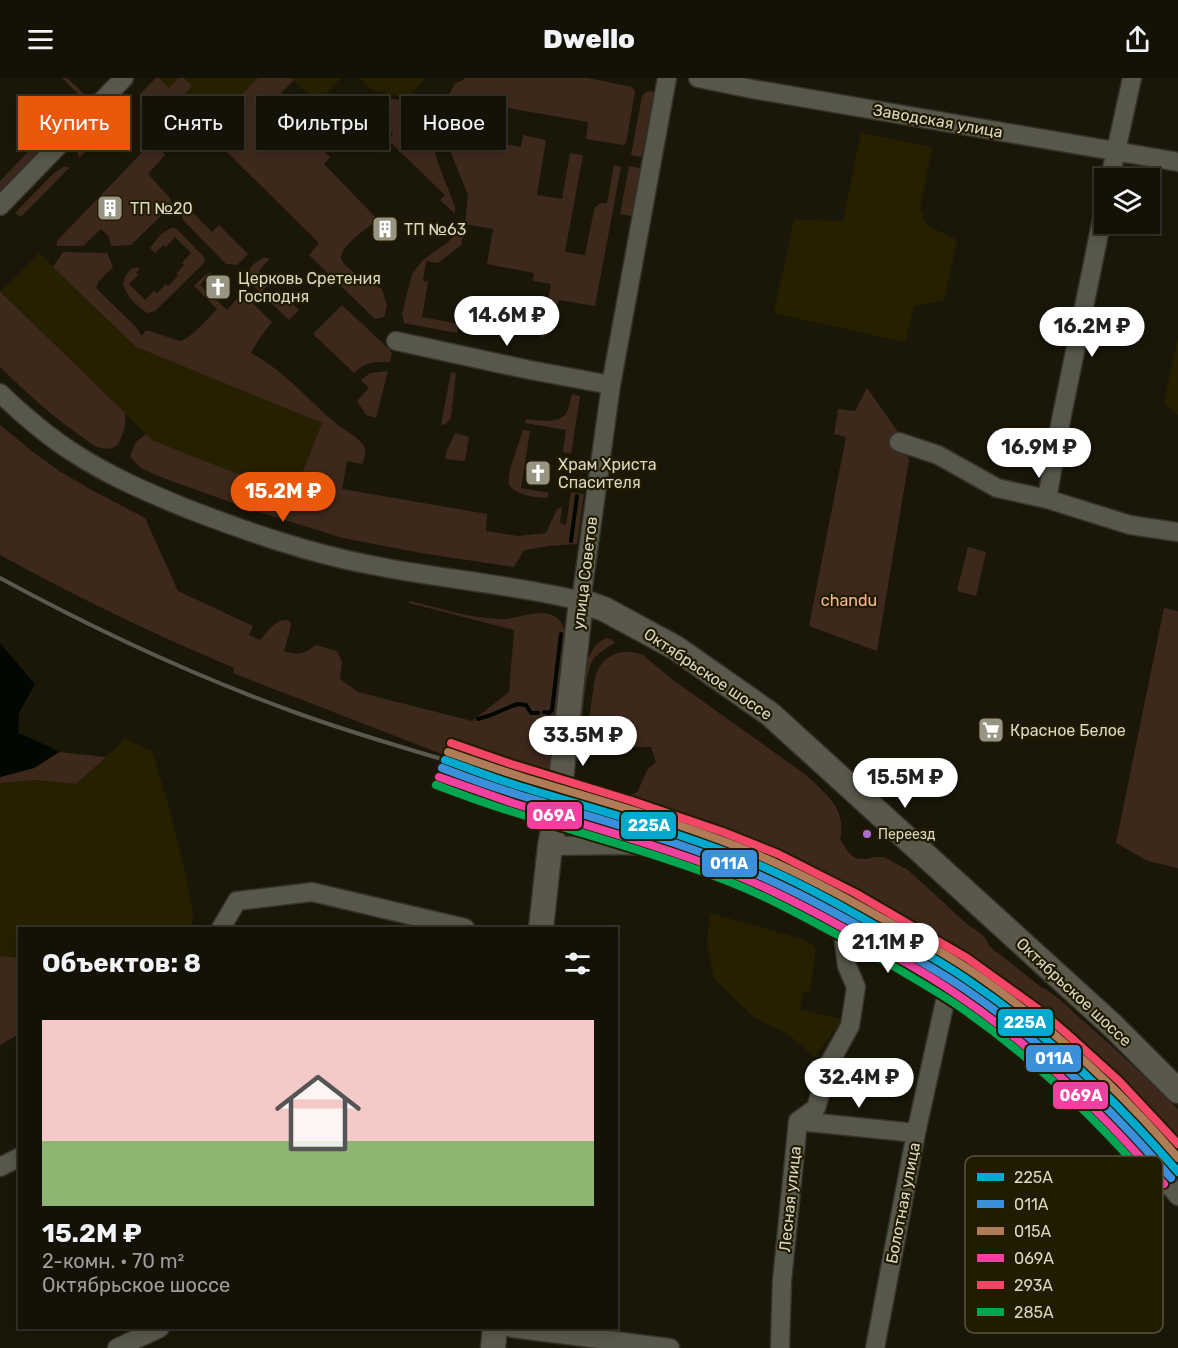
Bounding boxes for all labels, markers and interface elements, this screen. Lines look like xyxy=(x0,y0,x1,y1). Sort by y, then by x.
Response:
icon: menu xyxy=(24,23,57,56)
text: Dwello xyxy=(543,23,635,55)
icon: share xyxy=(1121,23,1154,56)
chip: Купить xyxy=(18,96,130,150)
chip: Снять xyxy=(142,96,244,150)
chip: Фильтры xyxy=(256,96,389,150)
chip: Новое xyxy=(401,96,506,150)
street label: Заводская улица xyxy=(872,100,1004,142)
map controls xyxy=(1094,168,1160,234)
button: layers xyxy=(1094,168,1160,234)
building icon: ТП №20 xyxy=(95,193,125,223)
place label: ТП №20 xyxy=(130,199,193,218)
building icon: ТП №63 xyxy=(370,214,400,244)
place label: ТП №63 xyxy=(404,220,466,239)
place label: Церковь Сретения Господня xyxy=(238,269,381,306)
church icon: Церковь Сретения Господня xyxy=(203,272,233,302)
pin: 14.6M ₽ xyxy=(452,296,562,347)
text: 14.6M ₽ xyxy=(468,303,546,327)
pin: 16.2M ₽ xyxy=(1037,307,1147,358)
text: 16.2M ₽ xyxy=(1054,314,1130,338)
pin: 16.9M ₽ xyxy=(984,428,1094,479)
text: 16.9M ₽ xyxy=(1001,435,1077,459)
place label: Храм Христа Спасителя xyxy=(558,455,657,492)
church icon: Храм Христа Спасителя xyxy=(523,458,553,488)
pin: 15.2M ₽ xyxy=(228,472,338,523)
text: 15.2M ₽ xyxy=(245,479,321,503)
street label: улица Советов xyxy=(569,515,601,631)
park label: chandu xyxy=(821,591,877,610)
street label: Октябрьское шоссе xyxy=(640,624,776,724)
supermarket icon: Красное Белое xyxy=(976,715,1006,745)
pin: 33.5M ₽ xyxy=(528,716,638,767)
place label: Красное Белое xyxy=(1010,721,1126,740)
text: 33.5M ₽ xyxy=(543,723,623,747)
pin: 15.5M ₽ xyxy=(850,758,960,809)
text: 15.5M ₽ xyxy=(867,765,943,789)
line badge: 069А xyxy=(526,801,583,830)
text: 069А xyxy=(532,806,576,825)
line badge: 225А xyxy=(620,811,677,840)
text: 225А xyxy=(628,816,671,835)
place label: Переезд xyxy=(878,826,935,843)
marker: Переезд xyxy=(861,828,873,840)
line badge: 011А xyxy=(701,849,758,878)
text: 011А xyxy=(710,854,749,873)
pin: 21.1M ₽ xyxy=(833,923,943,974)
text: 21.1M ₽ xyxy=(852,930,924,954)
street label: Октябрьское шоссе xyxy=(1012,934,1136,1050)
icon: filters xyxy=(561,947,594,980)
text: Объектов: 8 xyxy=(42,948,201,979)
line badge: 225А xyxy=(997,1008,1054,1037)
text: 225А xyxy=(1004,1013,1047,1032)
line badge: 011А xyxy=(1025,1044,1082,1073)
text: 011А xyxy=(1035,1049,1074,1068)
pin: 32.4M ₽ xyxy=(804,1058,914,1109)
icon: home xyxy=(264,1059,372,1167)
text: 32.4M ₽ xyxy=(819,1065,899,1089)
line badge: 069А xyxy=(1052,1081,1109,1110)
text: 069А xyxy=(1059,1086,1103,1105)
street label: Болотная улица xyxy=(882,1141,924,1265)
street label: Лесная улица xyxy=(775,1145,805,1253)
legend xyxy=(965,1156,1163,1333)
text: 225А xyxy=(1014,1168,1053,1187)
text: 011А xyxy=(1014,1195,1049,1214)
text: 15.2M ₽ xyxy=(42,1218,142,1249)
text: 015А xyxy=(1014,1222,1052,1241)
text: 2-комн. · 70 m² xyxy=(42,1249,184,1273)
text: 069А xyxy=(1014,1249,1054,1268)
text: Октябрьское шоссе xyxy=(42,1273,230,1297)
text: 293А xyxy=(1014,1276,1053,1295)
text: 285А xyxy=(1014,1303,1054,1322)

